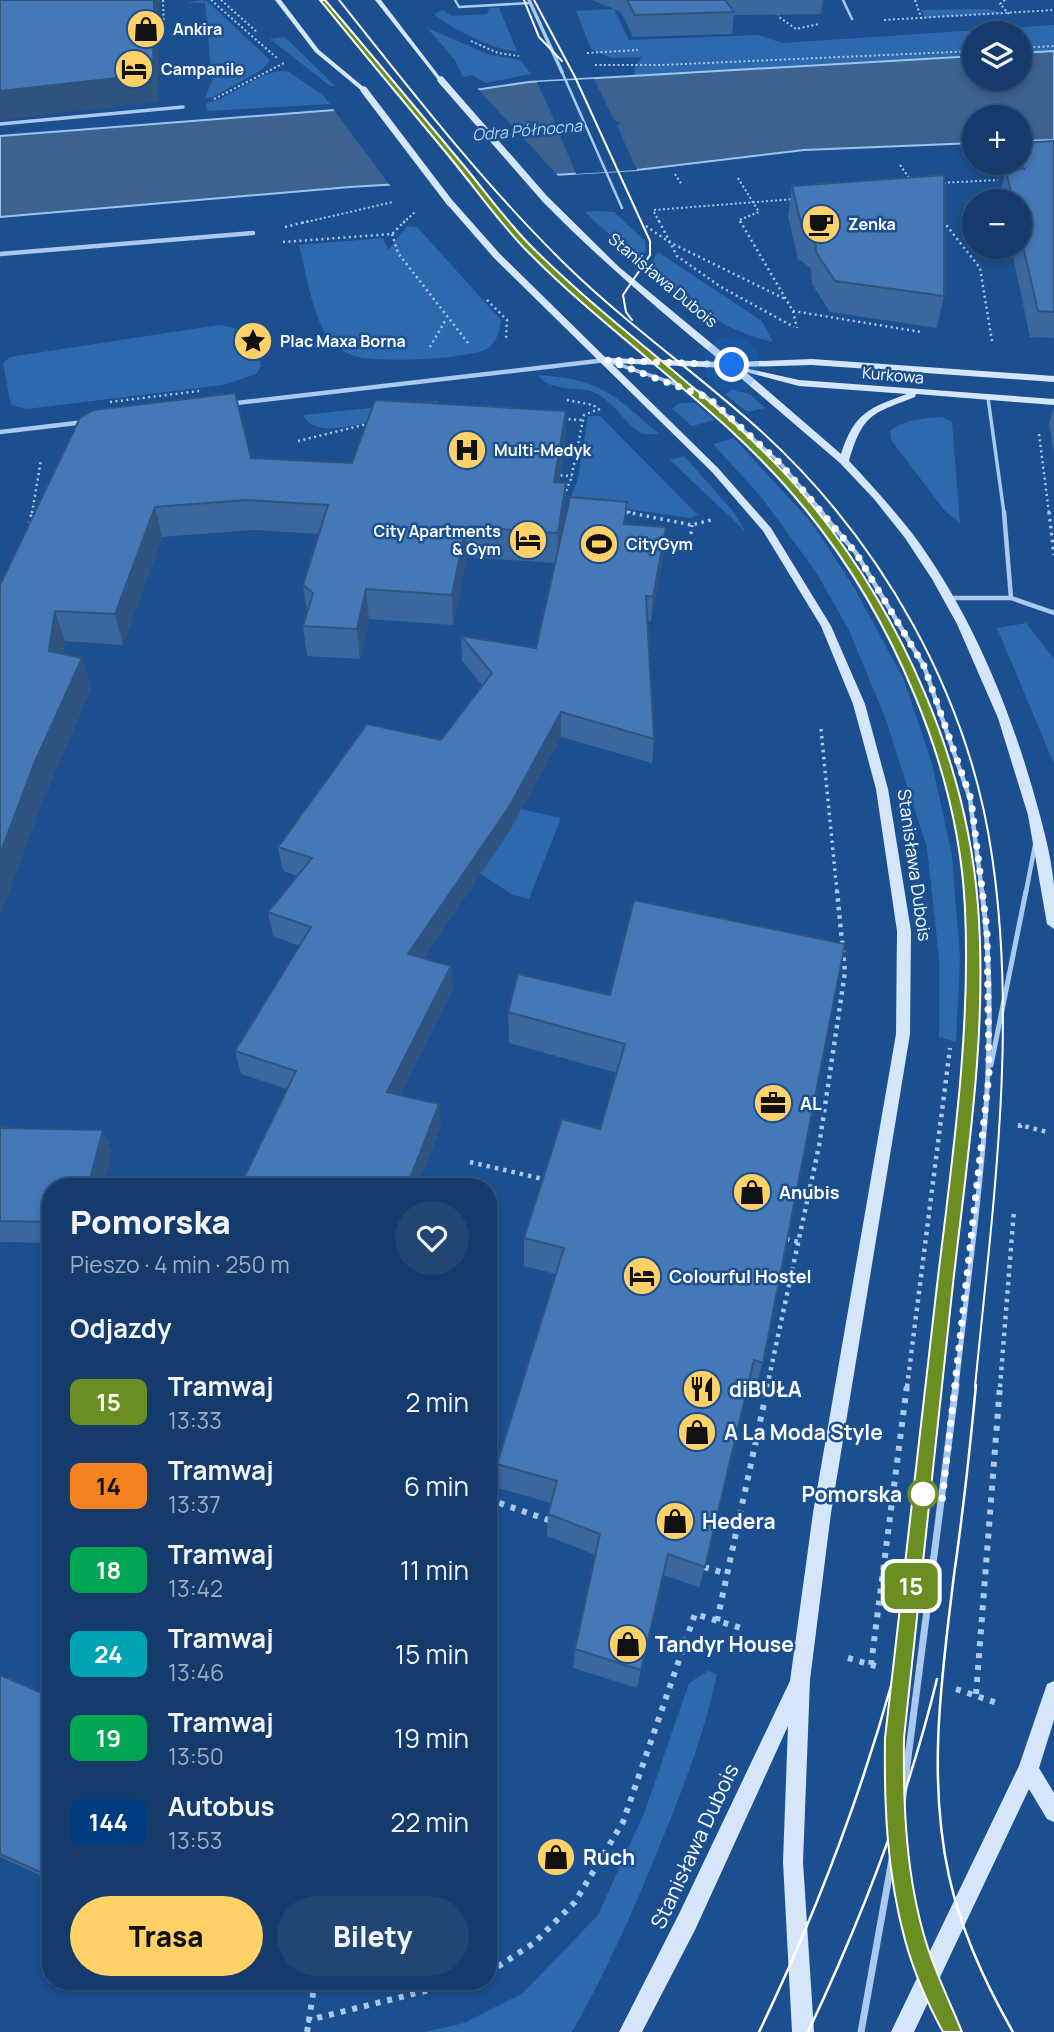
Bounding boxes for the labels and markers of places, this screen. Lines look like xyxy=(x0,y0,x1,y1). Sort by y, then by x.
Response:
shop icon: Ankira xyxy=(125,8,167,50)
place label: Ankira xyxy=(173,18,222,40)
hotel icon: Campanile xyxy=(113,48,155,90)
place label: Campanile xyxy=(161,58,244,80)
cafe icon: Zenka xyxy=(800,203,842,245)
place label: Zenka xyxy=(848,213,896,235)
place icon: Plac Maxa Borna xyxy=(232,320,274,362)
place label: Plac Maxa Borna xyxy=(280,330,406,352)
hospital icon: Multi-Medyk xyxy=(446,429,488,471)
place label: Multi-Medyk xyxy=(494,439,591,461)
hotel icon: City Apartments & Gym xyxy=(507,519,549,561)
place label: City Apartments & Gym xyxy=(374,520,501,560)
sports icon: CityGym xyxy=(578,523,620,565)
place label: CityGym xyxy=(626,533,693,555)
office icon: AL xyxy=(752,1082,794,1124)
place label: AL xyxy=(800,1091,822,1115)
shop icon: Anubis xyxy=(731,1171,773,1213)
place label: Anubis xyxy=(779,1180,840,1204)
hotel icon: Colourful Hostel xyxy=(621,1255,663,1297)
place label: Colourful Hostel xyxy=(669,1264,812,1288)
restaurant icon: diBUŁA xyxy=(681,1368,723,1410)
place label: diBUŁA xyxy=(729,1375,802,1403)
shop icon: A La Moda Style xyxy=(676,1411,718,1453)
place label: A La Moda Style xyxy=(724,1418,883,1446)
marker: Pomorska xyxy=(908,1479,938,1509)
place label: Pomorska xyxy=(801,1480,902,1508)
shop icon: Hedera xyxy=(654,1500,696,1542)
place label: Hedera xyxy=(702,1507,776,1535)
shop icon: Tandyr House xyxy=(607,1623,649,1665)
place label: Tandyr House xyxy=(655,1630,794,1658)
shop icon: Ruch xyxy=(535,1836,577,1878)
place label: Ruch xyxy=(583,1843,635,1871)

